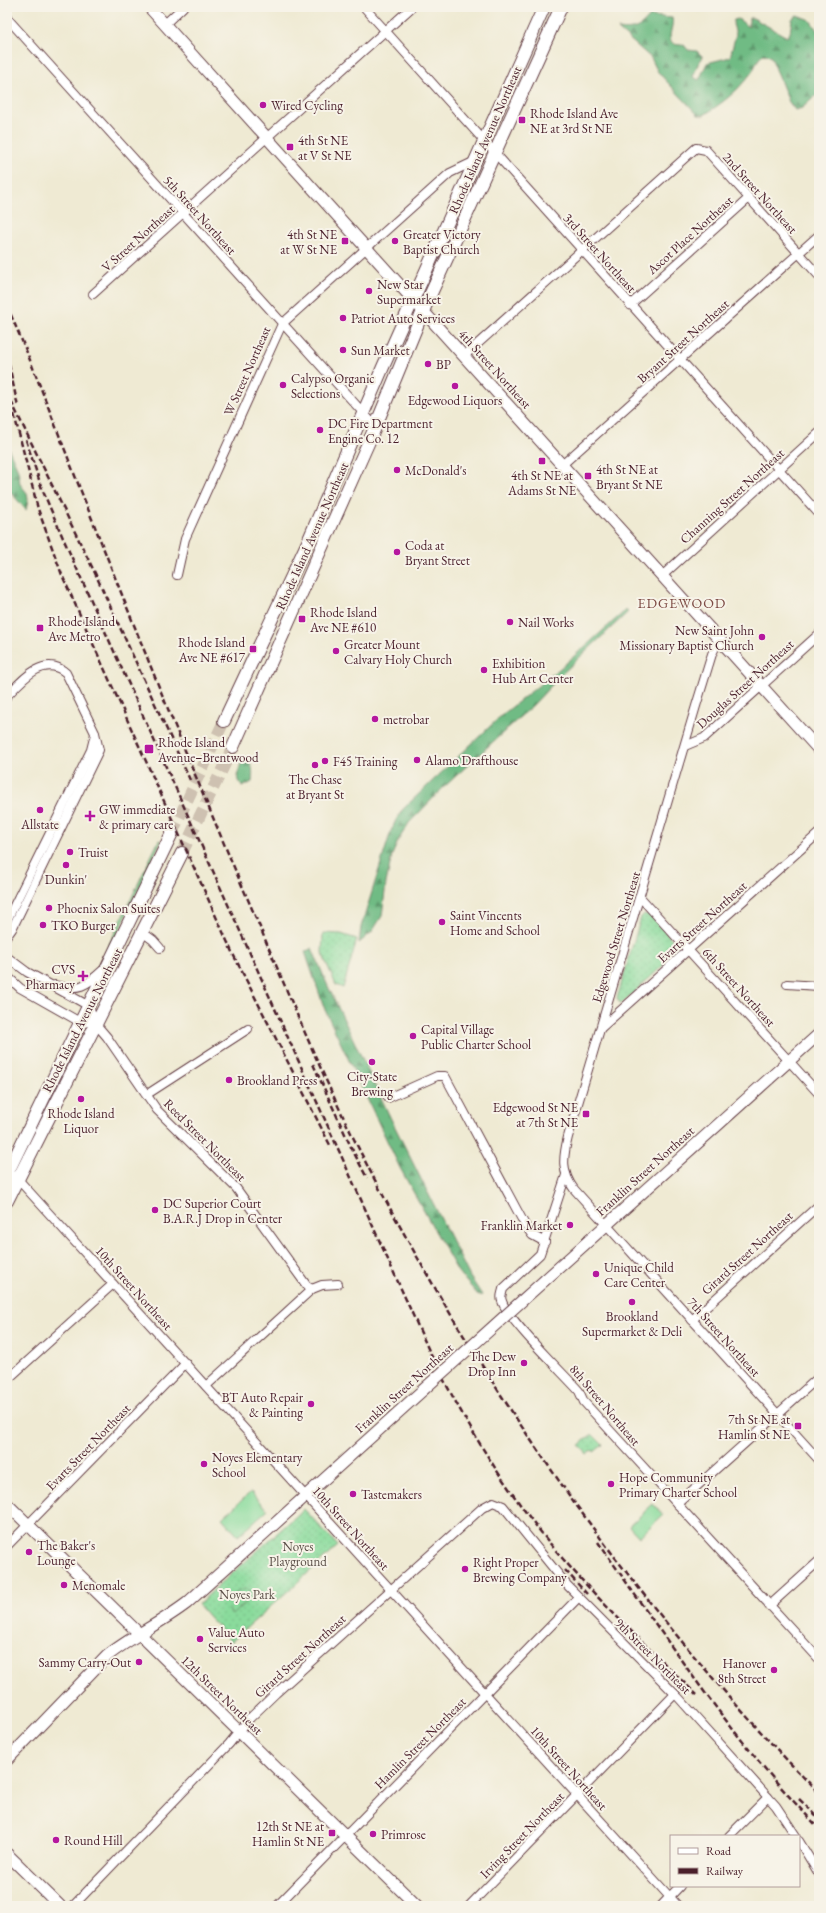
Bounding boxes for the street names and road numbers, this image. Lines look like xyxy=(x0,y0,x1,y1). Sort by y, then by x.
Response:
street label: Rhode Island Avenue Northeast xyxy=(445,63,525,217)
street label: 2nd Street Northeast xyxy=(719,149,801,237)
street label: 5th Street Northeast xyxy=(160,172,240,258)
street label: Ascot Place Northeast xyxy=(643,192,737,279)
street label: V Street Northeast xyxy=(98,201,178,275)
street label: 3rd Street Northeast xyxy=(560,210,640,296)
street label: Bryant Street Northeast xyxy=(634,295,732,387)
street label: W Street Northeast xyxy=(220,324,274,418)
street label: 4th Street Northeast xyxy=(455,326,535,412)
street label: Channing Street Northeast xyxy=(676,445,788,547)
street label: Rhode Island Avenue Northeast xyxy=(272,459,352,613)
street label: Douglas Street Northeast xyxy=(693,636,797,732)
street label: Edgewood Street Northeast xyxy=(588,869,644,1005)
street label: Evarts Street Northeast xyxy=(654,877,750,967)
street label: 6th Street Northeast xyxy=(699,944,779,1030)
street label: Rhode Island Avenue Northeast xyxy=(38,945,126,1095)
street label: Reed Street Northeast xyxy=(160,1095,250,1185)
street label: Franklin Street Northeast xyxy=(592,1122,698,1220)
street label: Girard Street Northeast xyxy=(698,1207,796,1299)
street label: 10th Street Northeast xyxy=(92,1242,176,1334)
street label: 7th Street Northeast xyxy=(684,1294,764,1380)
street label: Franklin Street Northeast xyxy=(351,1339,457,1437)
street label: 8th Street Northeast xyxy=(566,1361,644,1449)
street label: Evarts Street Northeast xyxy=(42,1400,134,1494)
street label: 10th Street Northeast xyxy=(309,1482,393,1574)
street label: Girard Street Northeast xyxy=(251,1610,349,1702)
street label: 9th Street Northeast xyxy=(611,1614,695,1698)
street label: 12th Street Northeast xyxy=(177,1652,267,1738)
street label: Hamlin Street Northeast xyxy=(370,1693,470,1793)
street label: 10th Street Northeast xyxy=(527,1722,611,1814)
street label: Irving Street Northeast xyxy=(476,1788,568,1882)

